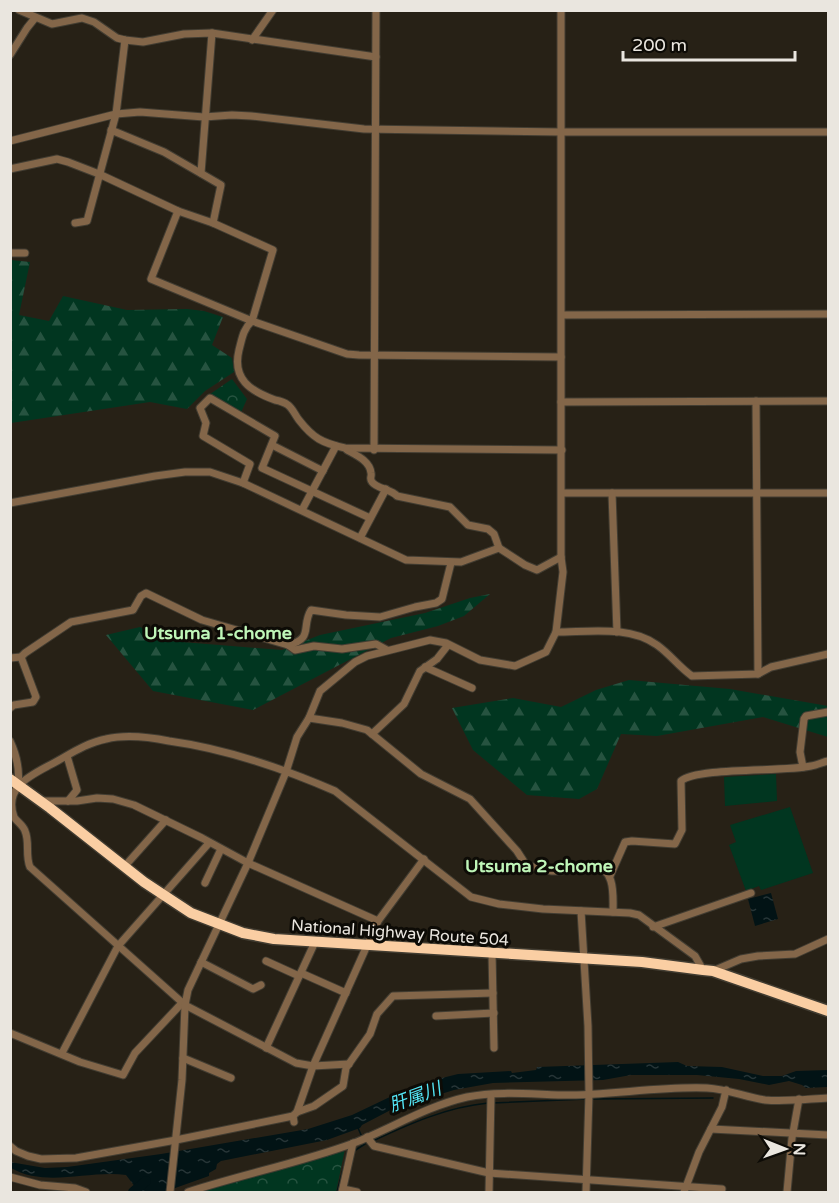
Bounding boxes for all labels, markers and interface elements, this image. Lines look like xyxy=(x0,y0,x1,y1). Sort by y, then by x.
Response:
scale bar xyxy=(623,24,796,62)
text: 200 m xyxy=(632,34,687,56)
district label: Utsuma 1-chome xyxy=(144,622,292,644)
district label: Utsuma 2-chome xyxy=(465,855,613,877)
street label: National Highway Route 504 xyxy=(290,915,510,951)
water label: 肝属川 xyxy=(386,1077,446,1117)
north arrow xyxy=(755,1119,815,1179)
text: N xyxy=(789,1143,809,1156)

